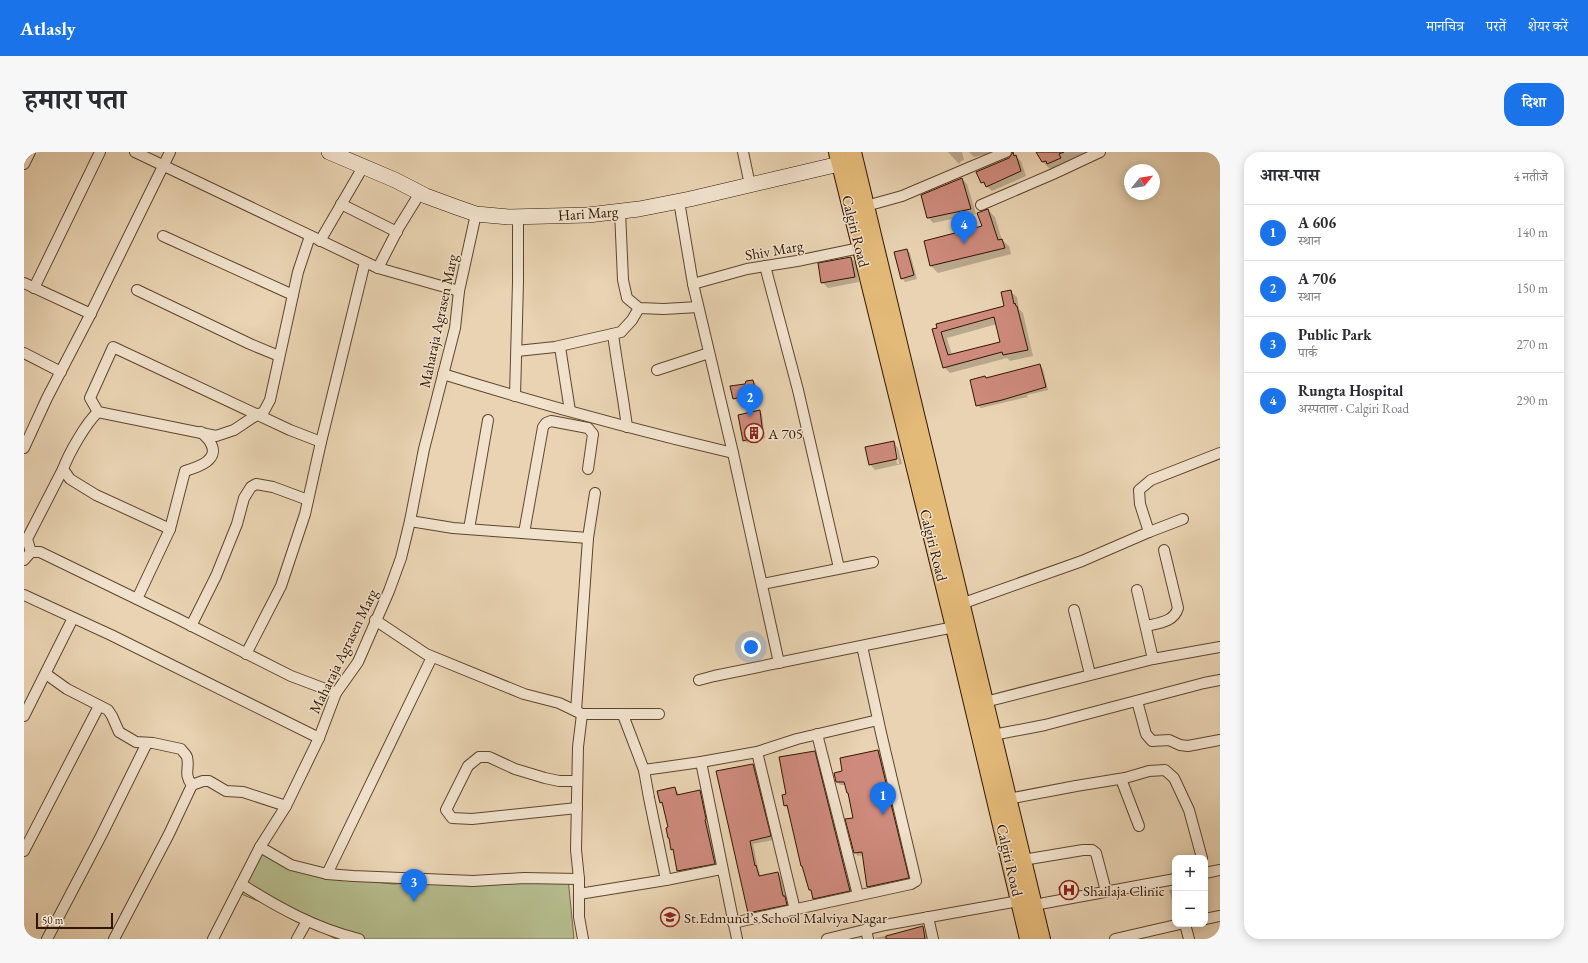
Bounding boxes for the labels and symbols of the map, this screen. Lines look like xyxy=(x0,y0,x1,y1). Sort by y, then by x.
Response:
north arrow xyxy=(1124,164,1160,200)
street label: Calgiri Road xyxy=(838,193,874,269)
street label: Hari Marg xyxy=(557,201,619,225)
pin: 4 xyxy=(951,211,977,244)
street label: Shiv Marg xyxy=(743,235,805,264)
street label: Maharaja Agrasen Marg xyxy=(415,252,462,390)
pin: 2 xyxy=(737,384,763,417)
building icon: A 705 xyxy=(743,422,765,444)
place label: A 705 xyxy=(767,424,803,443)
street label: Calgiri Road xyxy=(916,507,952,583)
street label: Maharaja Agrasen Marg xyxy=(305,585,382,716)
your location xyxy=(741,637,761,657)
pin: 1 xyxy=(870,782,896,815)
street label: Calgiri Road xyxy=(992,822,1028,898)
pin: 3 xyxy=(401,869,427,902)
hospital icon: Shailaja Clinic xyxy=(1058,879,1080,901)
place label: Shailaja Clinic xyxy=(1083,881,1165,900)
school or university icon: St.Edmund’s School Malviya Nagar xyxy=(659,906,681,928)
place label: St.Edmund’s School Malviya Nagar xyxy=(684,908,887,927)
scale bar xyxy=(36,911,113,930)

